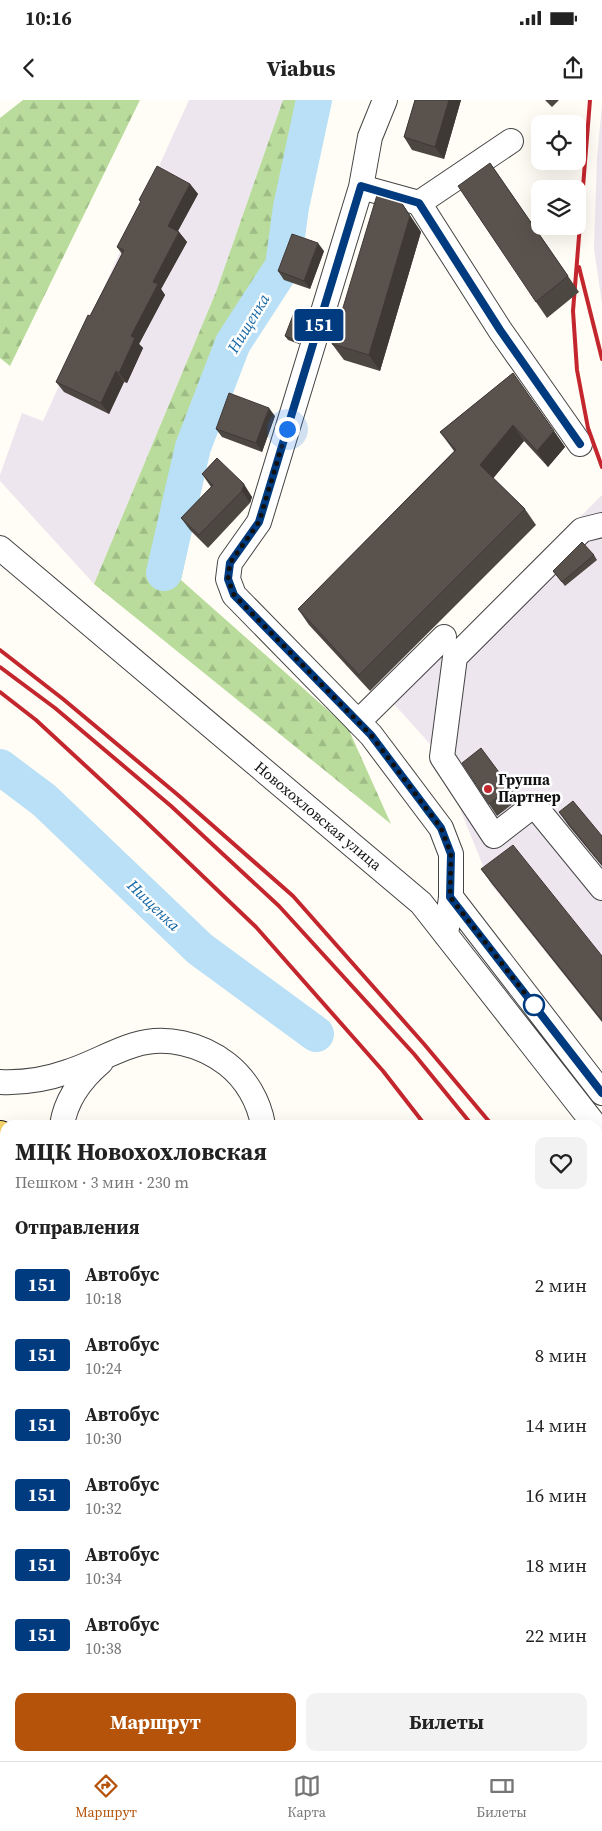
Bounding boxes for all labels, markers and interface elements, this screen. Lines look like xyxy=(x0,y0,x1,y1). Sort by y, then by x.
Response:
text: 10:16 xyxy=(25,5,72,31)
text: Viabus xyxy=(266,53,336,83)
icon: back xyxy=(15,54,43,82)
icon: share xyxy=(559,54,587,82)
map controls xyxy=(531,115,586,235)
button: locate xyxy=(531,115,586,170)
button: layers xyxy=(531,180,586,235)
water label: Нищенка xyxy=(221,289,275,358)
line badge: 151 xyxy=(290,309,348,341)
text: 151 xyxy=(304,312,334,337)
your location xyxy=(275,417,300,442)
street label: Новохохловская улица xyxy=(250,756,387,875)
place label: Группа Партнер xyxy=(498,769,561,807)
marker: Группа Партнер xyxy=(482,783,494,795)
water label: Нищенка xyxy=(122,874,186,936)
unlabelled marker xyxy=(523,994,545,1016)
text: МЦК Новохохловская xyxy=(15,1135,267,1168)
button: heart xyxy=(535,1137,587,1189)
text: Пешком · 3 мин · 230 m xyxy=(15,1171,189,1193)
text: Отправления xyxy=(15,1214,140,1240)
text: Автобус xyxy=(85,1261,160,1287)
text: 151 xyxy=(28,1272,57,1297)
text: 2 мин xyxy=(535,1272,587,1298)
text: 10:18 xyxy=(85,1287,122,1309)
text: Автобус xyxy=(85,1331,160,1357)
text: 151 xyxy=(28,1342,57,1367)
text: 8 мин xyxy=(535,1342,587,1368)
text: 10:24 xyxy=(85,1357,122,1379)
text: Автобус xyxy=(85,1401,160,1427)
text: 151 xyxy=(28,1412,57,1437)
text: 14 мин xyxy=(525,1412,587,1438)
text: 10:30 xyxy=(85,1427,122,1449)
text: Автобус xyxy=(85,1471,160,1497)
text: 151 xyxy=(28,1482,57,1507)
text: 16 мин xyxy=(525,1482,587,1508)
text: 10:32 xyxy=(85,1497,122,1519)
text: Автобус xyxy=(85,1541,160,1567)
text: 151 xyxy=(28,1552,57,1577)
text: 18 мин xyxy=(525,1552,587,1578)
text: 10:34 xyxy=(85,1567,122,1589)
text: Автобус xyxy=(85,1611,160,1637)
text: 151 xyxy=(28,1622,57,1647)
text: 22 мин xyxy=(525,1622,587,1648)
text: 10:38 xyxy=(85,1637,122,1659)
button: Маршрут xyxy=(15,1693,296,1751)
button: Билеты xyxy=(306,1693,587,1751)
tab: Маршрут xyxy=(75,1772,137,1822)
tab: Карта xyxy=(287,1772,326,1822)
tab: Билеты xyxy=(476,1772,527,1822)

